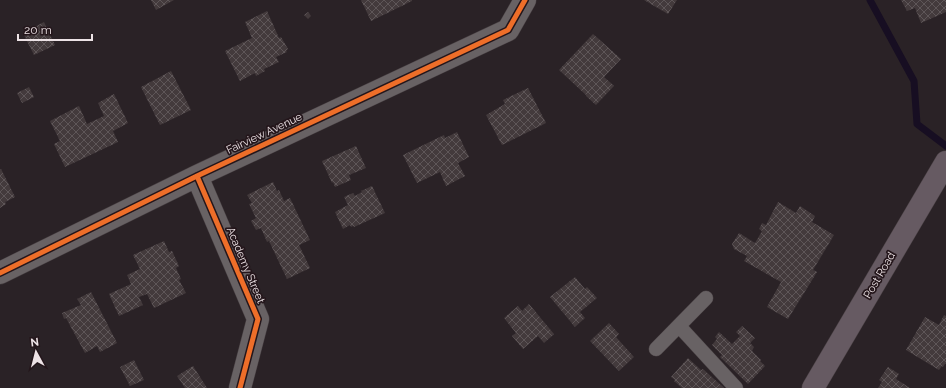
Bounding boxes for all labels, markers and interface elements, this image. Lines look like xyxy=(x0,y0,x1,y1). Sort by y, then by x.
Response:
scale bar xyxy=(18,16,92,42)
text: 20 m xyxy=(24,23,52,37)
street label: Fairview Avenue xyxy=(224,110,305,157)
street label: Academy Street xyxy=(224,225,268,306)
street label: Post Road xyxy=(861,250,898,301)
north arrow xyxy=(16,332,56,372)
text: N xyxy=(30,336,40,350)

